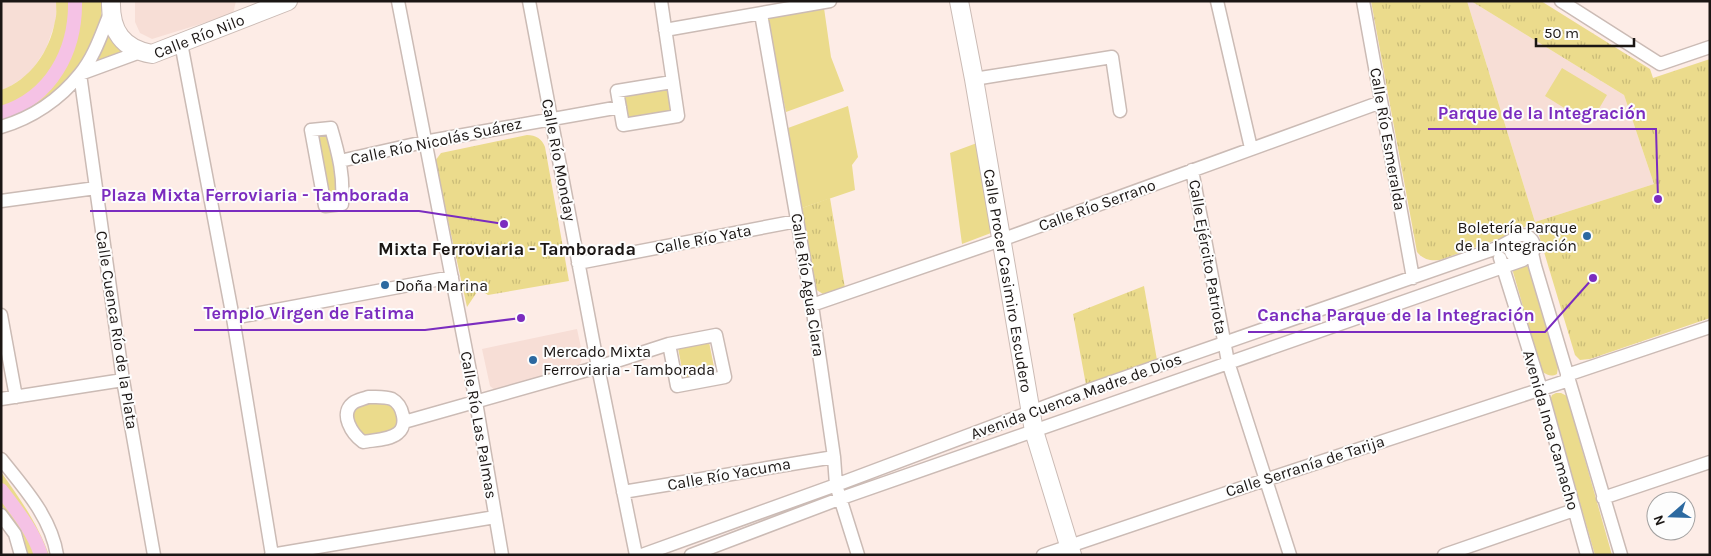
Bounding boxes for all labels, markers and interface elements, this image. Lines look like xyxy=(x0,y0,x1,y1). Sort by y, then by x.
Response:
street label: Calle Río Nilo xyxy=(151,9,247,62)
scale bar xyxy=(1536,15,1634,47)
text: 50 m xyxy=(1544,24,1579,42)
street label: Calle Río Esmeralda xyxy=(1366,66,1410,212)
callout: Parque de la Integración xyxy=(1428,96,1656,129)
street label: Calle Río Monday xyxy=(538,97,580,223)
text: Parque de la Integración xyxy=(1438,102,1646,124)
street label: Calle Río Nicolás Suárez xyxy=(349,114,523,168)
street label: Calle Procer Casimiro Escudero xyxy=(980,167,1037,394)
street label: Calle Río Serrano xyxy=(1036,175,1158,235)
callout: Plaza Mixta Ferroviaria - Tamborada xyxy=(90,178,419,211)
street label: Calle Ejército Patriota xyxy=(1185,178,1231,336)
text: Plaza Mixta Ferroviaria - Tamborada xyxy=(101,184,409,206)
street label: Calle Río Agua Clara xyxy=(787,212,829,358)
place label: Boletería Parque de la Integración xyxy=(1455,218,1577,255)
street label: Calle Río Yata xyxy=(653,220,753,258)
street label: Calle Cuenca Río de la Plata xyxy=(92,229,142,431)
marker: Boletería Parque de la Integración xyxy=(1581,230,1593,242)
district label: Mixta Ferroviaria - Tamborada xyxy=(378,238,636,260)
place label: Doña Marina xyxy=(395,276,488,295)
marker: Doña Marina xyxy=(379,279,391,291)
callout: Templo Virgen de Fatima xyxy=(194,297,425,330)
callout: Cancha Parque de la Integración xyxy=(1248,299,1545,332)
text: Templo Virgen de Fatima xyxy=(203,302,415,324)
text: Cancha Parque de la Integración xyxy=(1257,304,1535,326)
place label: Mercado Mixta Ferroviaria - Tamborada xyxy=(543,342,715,379)
street label: Avenida Inca Camacho xyxy=(1519,348,1583,512)
street label: Avenida Cuenca Madre de Dios xyxy=(968,349,1184,443)
street label: Calle Río Las Palmas xyxy=(457,350,501,500)
marker: Mercado Mixta Ferroviaria - Tamborada xyxy=(527,354,539,366)
street label: Calle Serranía de Tarija xyxy=(1223,431,1387,501)
street label: Calle Río Yacuma xyxy=(666,454,792,494)
north arrow xyxy=(1646,491,1696,541)
text: N xyxy=(1650,513,1669,528)

